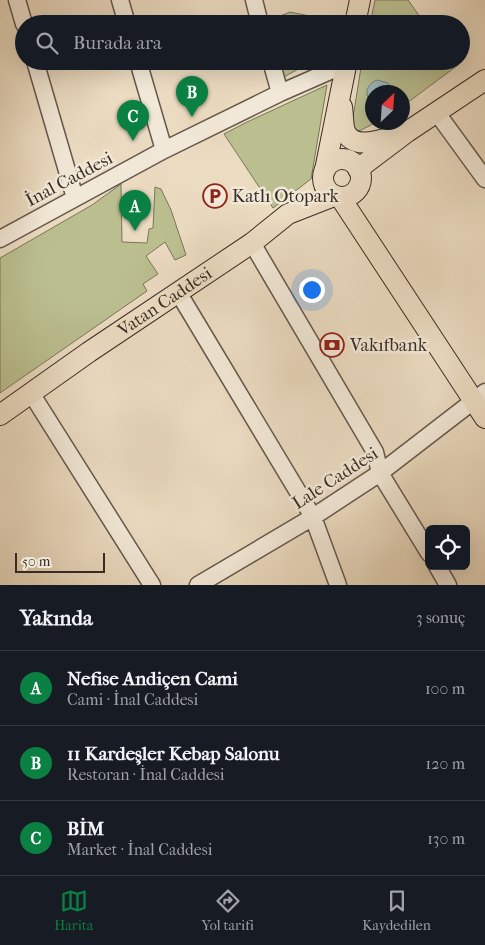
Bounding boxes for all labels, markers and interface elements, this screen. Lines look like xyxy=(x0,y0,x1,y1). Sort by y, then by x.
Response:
search box xyxy=(15,15,470,70)
icon: search xyxy=(33,29,61,57)
text: Burada ara xyxy=(73,32,162,54)
pin: B xyxy=(176,76,208,117)
north arrow xyxy=(365,85,410,130)
pin: C xyxy=(117,100,149,141)
street label: İnal Caddesi xyxy=(22,147,117,211)
parking icon: Katlı Otopark xyxy=(202,183,228,209)
place label: Katlı Otopark xyxy=(232,186,340,207)
pin: A xyxy=(119,190,151,231)
street label: Vatan Caddesi xyxy=(113,262,217,341)
your location xyxy=(299,277,325,303)
bank icon: Vakıfbank xyxy=(319,332,345,358)
place label: Vakıfbank xyxy=(349,335,428,356)
street label: Lale Caddesi xyxy=(289,443,383,514)
map controls xyxy=(425,525,470,570)
button: locate xyxy=(425,525,470,570)
scale bar xyxy=(15,550,105,573)
text: 50 m xyxy=(22,553,50,570)
text: Yakında xyxy=(20,606,93,630)
text: 3 sonuç xyxy=(416,608,465,627)
text: Nefise Andiçen Cami xyxy=(67,668,238,690)
text: A xyxy=(31,679,41,698)
text: 100 m xyxy=(425,679,465,698)
text: Cami · İnal Caddesi xyxy=(67,690,198,709)
text: 11 Kardeşler Kebap Salonu xyxy=(67,743,280,765)
text: B xyxy=(31,754,41,773)
text: 120 m xyxy=(426,754,465,773)
text: Restoran · İnal Caddesi xyxy=(67,765,224,784)
text: BİM xyxy=(67,818,104,840)
text: C xyxy=(31,829,41,848)
text: 130 m xyxy=(427,829,465,848)
text: Market · İnal Caddesi xyxy=(67,840,212,859)
tab: Harita xyxy=(54,887,93,934)
tab: Yol tarifi xyxy=(201,887,254,934)
tab: Kaydedilen xyxy=(362,887,431,934)

